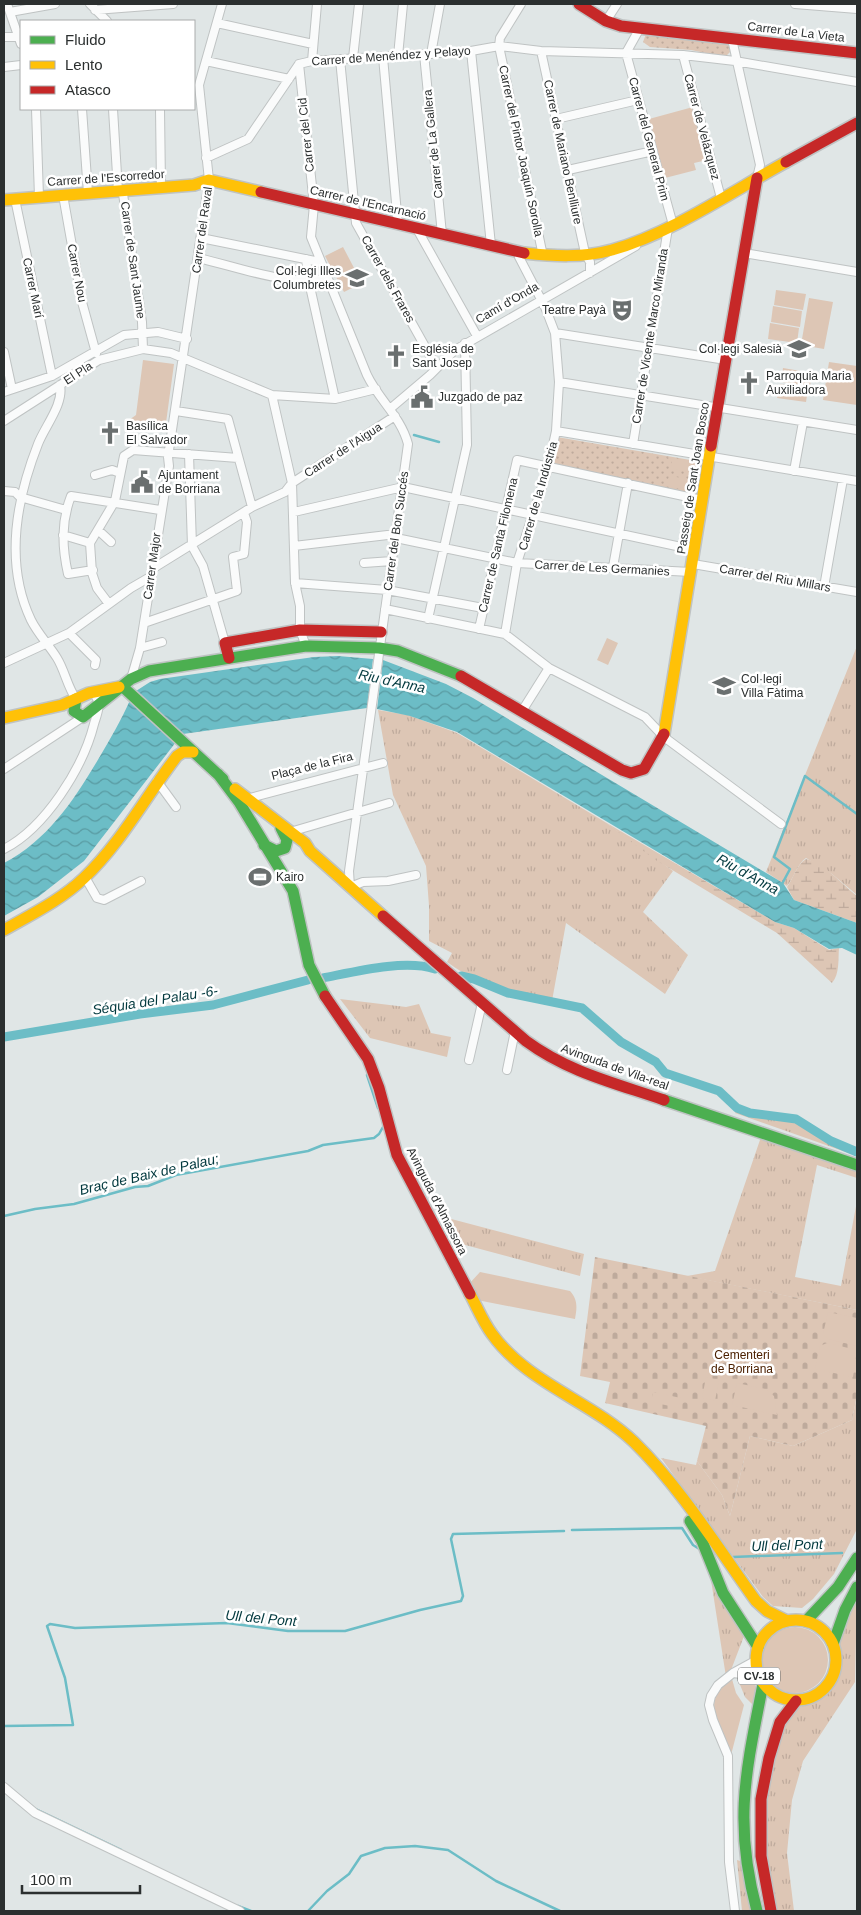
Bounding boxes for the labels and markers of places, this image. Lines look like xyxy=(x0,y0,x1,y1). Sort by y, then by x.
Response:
place label: Col·legi Illes Columbretes xyxy=(273,264,341,292)
school or university icon: Col·legi Illes Columbretes xyxy=(344,265,370,291)
theatre icon: Teatre Payà xyxy=(609,297,635,323)
place label: Teatre Payà xyxy=(542,303,606,317)
school or university icon: Col·legi Salesià xyxy=(786,336,812,362)
place label: Església de Sant Josep xyxy=(412,342,474,370)
place label: Col·legi Salesià xyxy=(699,342,782,356)
church icon: Església de Sant Josep xyxy=(383,343,409,369)
place label: Parroquia Maria Auxiliadora xyxy=(766,369,852,397)
church icon: Parroquia Maria Auxiliadora xyxy=(736,370,762,396)
public building icon: Juzgado de paz xyxy=(409,384,435,410)
place label: Juzgado de paz xyxy=(438,390,523,404)
place label: Basílica El Salvador xyxy=(126,419,187,447)
church icon: Basílica El Salvador xyxy=(97,420,123,446)
place label: Ajuntament de Borriana xyxy=(158,468,220,496)
public building icon: Ajuntament de Borriana xyxy=(129,469,155,495)
place label: Col·legi Villa Fàtima xyxy=(741,672,804,700)
school or university icon: Col·legi Villa Fàtima xyxy=(711,673,737,699)
sports icon: Kairo xyxy=(247,864,273,890)
place label: Kairo xyxy=(276,870,304,884)

